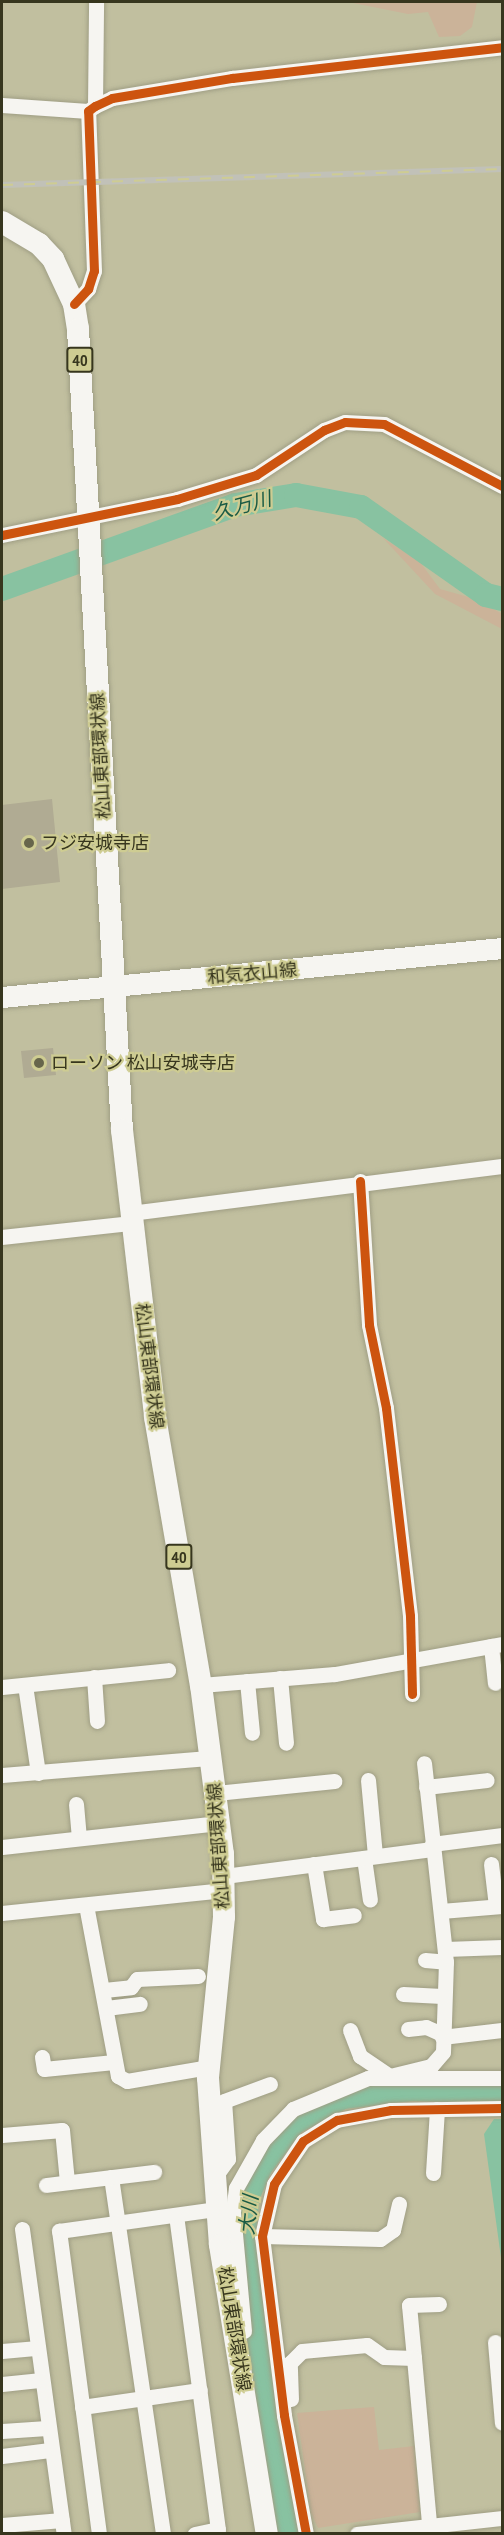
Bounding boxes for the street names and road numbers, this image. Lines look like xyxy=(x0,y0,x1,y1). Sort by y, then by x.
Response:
road number: 40 xyxy=(65,347,95,373)
street label: 松山東部環状線 xyxy=(87,693,115,819)
street label: 和気衣山線 xyxy=(206,959,298,989)
street label: 松山東部環状線 xyxy=(131,1302,167,1430)
road number: 40 xyxy=(164,1544,194,1570)
street label: 松山東部環状線 xyxy=(204,1782,234,1910)
street label: 松山東部環状線 xyxy=(213,2265,255,2393)

